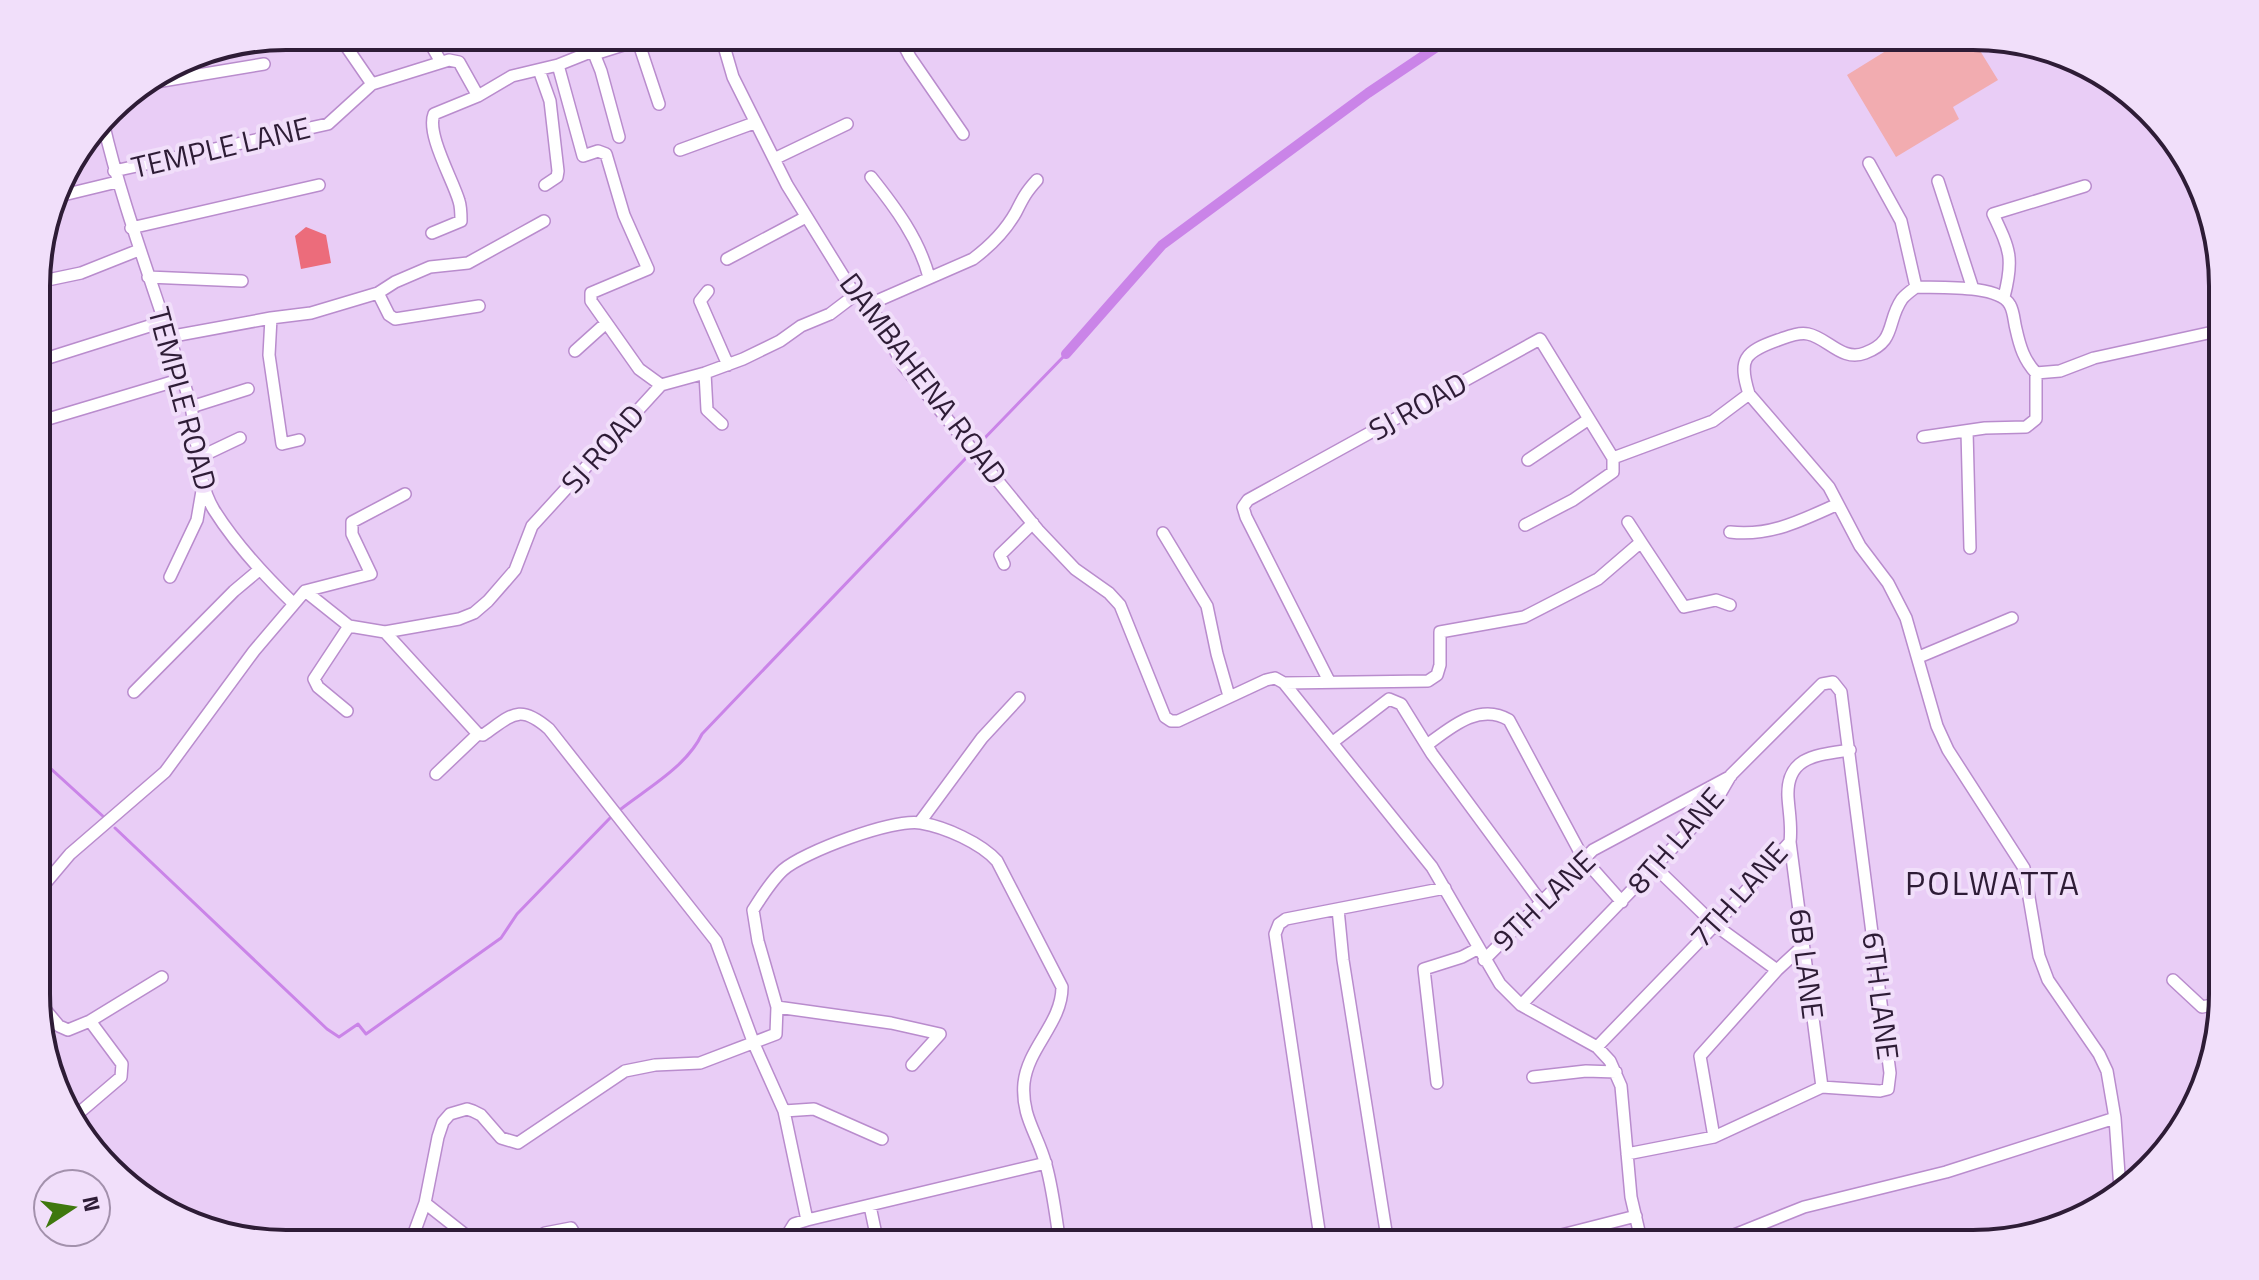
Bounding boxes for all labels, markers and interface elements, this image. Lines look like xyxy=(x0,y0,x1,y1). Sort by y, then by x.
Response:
street label: TEMPLE LANE xyxy=(127,104,315,190)
street label: DAMBAHENA ROAD xyxy=(829,263,1019,494)
street label: TEMPLE ROAD xyxy=(136,302,230,496)
street label: SJ ROAD xyxy=(1360,360,1475,452)
street label: SJ ROAD xyxy=(550,393,655,503)
street label: 8TH LANE xyxy=(1616,777,1735,904)
street label: 7TH LANE xyxy=(1678,831,1798,957)
street label: 9TH LANE xyxy=(1481,839,1606,961)
district label: POLWATTA xyxy=(1905,856,2081,908)
street label: 6B LANE xyxy=(1777,906,1837,1022)
street label: 6TH LANE xyxy=(1850,929,1912,1062)
north arrow xyxy=(32,1168,112,1248)
text: N xyxy=(73,1193,110,1215)

